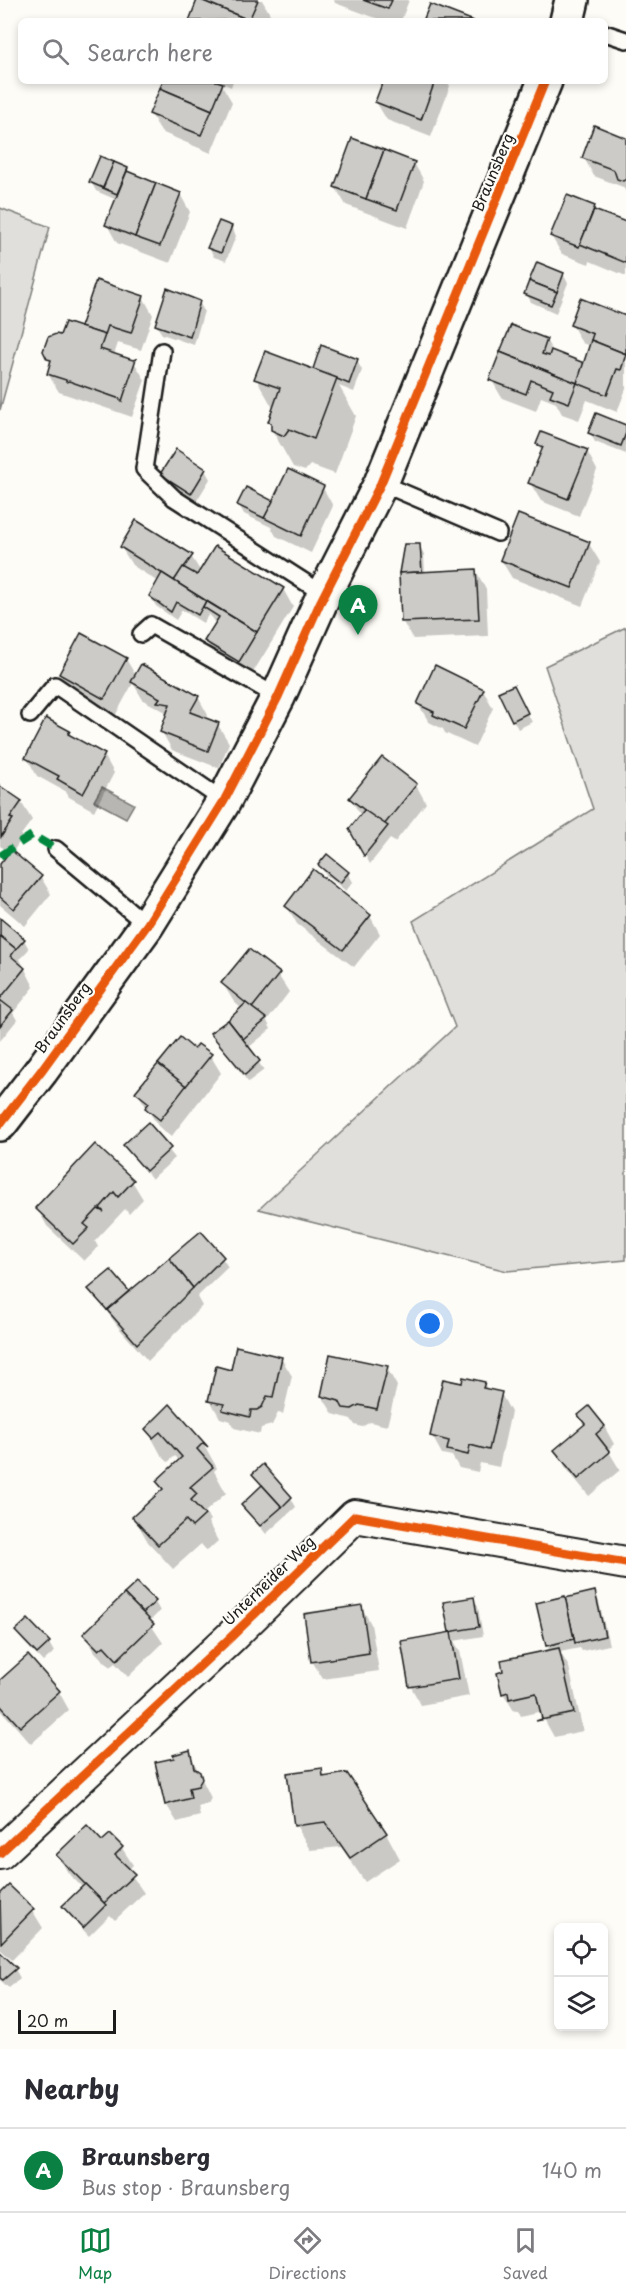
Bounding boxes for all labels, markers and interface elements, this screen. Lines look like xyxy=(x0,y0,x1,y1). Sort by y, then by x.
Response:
search box xyxy=(18,18,608,84)
icon: search xyxy=(39,35,72,68)
text: Search here xyxy=(87,35,213,68)
street label: Braunsberg xyxy=(465,129,519,215)
pin: A xyxy=(338,586,378,635)
street label: Braunsberg xyxy=(28,977,96,1057)
your location xyxy=(415,1309,444,1338)
street label: Unterheider Weg xyxy=(216,1530,320,1630)
map controls xyxy=(554,1923,608,2031)
button: locate xyxy=(554,1923,608,1977)
button: layers xyxy=(554,1977,608,2031)
scale bar xyxy=(18,2007,116,2034)
text: 20 m xyxy=(27,2008,68,2032)
text: Nearby xyxy=(24,2069,119,2108)
text: Braunsberg xyxy=(81,2139,210,2172)
text: A xyxy=(36,2155,51,2185)
text: 140 m xyxy=(542,2155,602,2185)
text: Bus stop · Braunsberg xyxy=(81,2172,290,2202)
tab: Map xyxy=(78,2224,112,2284)
tab: Directions xyxy=(268,2224,346,2284)
tab: Saved xyxy=(502,2224,548,2284)

